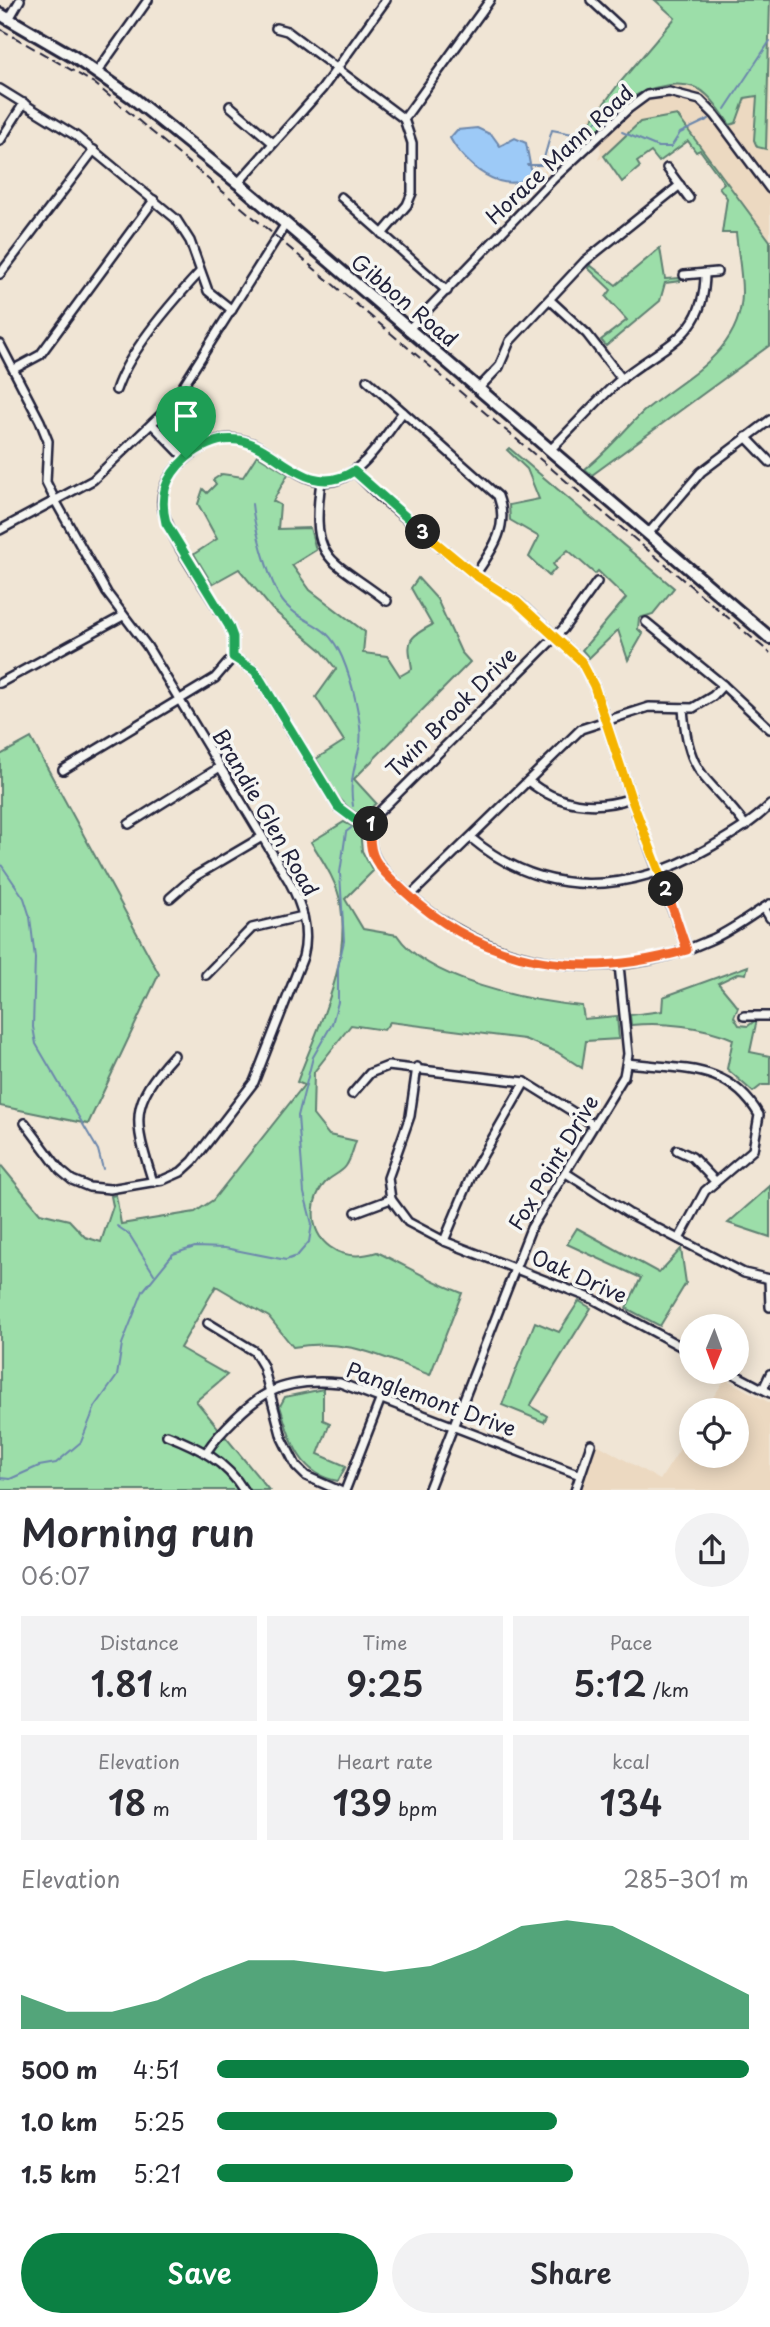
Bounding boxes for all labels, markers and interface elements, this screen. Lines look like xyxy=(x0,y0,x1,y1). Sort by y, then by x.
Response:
street label: Horace Mann Road xyxy=(477,76,640,231)
street label: Gibbon Road xyxy=(345,245,466,354)
pin xyxy=(156,386,216,458)
icon: arrive xyxy=(167,397,205,435)
pin: 3 xyxy=(406,514,440,550)
text: 3 xyxy=(416,517,429,545)
street label: Twin Brook Drive xyxy=(378,639,523,784)
street label: Brandie Glen Road xyxy=(206,722,328,902)
pin: 1 xyxy=(354,806,388,842)
text: 1 xyxy=(366,809,375,837)
pin: 2 xyxy=(648,872,684,906)
text: 2 xyxy=(659,874,672,902)
street label: Fox Point Drive xyxy=(499,1088,605,1236)
street label: Oak Drive xyxy=(527,1240,633,1311)
north arrow xyxy=(679,1314,749,1384)
map controls xyxy=(679,1314,749,1468)
street label: Panglemont Drive xyxy=(342,1353,521,1444)
button: locate xyxy=(679,1398,749,1468)
text: Morning run xyxy=(21,1503,255,1560)
button: share xyxy=(675,1513,749,1587)
text: 06:07 xyxy=(21,1558,90,1593)
text: Distance xyxy=(99,1628,179,1656)
text: Time xyxy=(363,1628,407,1656)
text: Pace xyxy=(610,1628,652,1656)
text: 1.81 xyxy=(90,1656,153,1709)
text: 9:25 xyxy=(346,1656,424,1709)
text: 5:12 xyxy=(573,1656,647,1709)
text: km xyxy=(153,1675,188,1703)
text: /km xyxy=(647,1675,689,1703)
text: Elevation xyxy=(98,1747,180,1775)
text: Heart rate xyxy=(337,1747,433,1775)
text: kcal xyxy=(612,1747,650,1775)
text: 18 xyxy=(108,1775,146,1828)
text: 139 xyxy=(332,1775,392,1828)
text: 134 xyxy=(600,1775,662,1828)
text: m xyxy=(146,1794,170,1822)
text: bpm xyxy=(392,1794,438,1822)
text: Elevation xyxy=(21,1861,120,1896)
text: 285–301 m xyxy=(623,1861,749,1896)
text: 500 m xyxy=(21,2052,98,2087)
text: 4:51 xyxy=(133,2052,179,2087)
text: 1.0 km xyxy=(21,2104,98,2139)
text: 5:25 xyxy=(133,2104,185,2139)
text: 1.5 km xyxy=(21,2156,97,2191)
text: 5:21 xyxy=(133,2156,181,2191)
button: Save xyxy=(21,2233,378,2313)
button: Share xyxy=(392,2233,749,2313)

